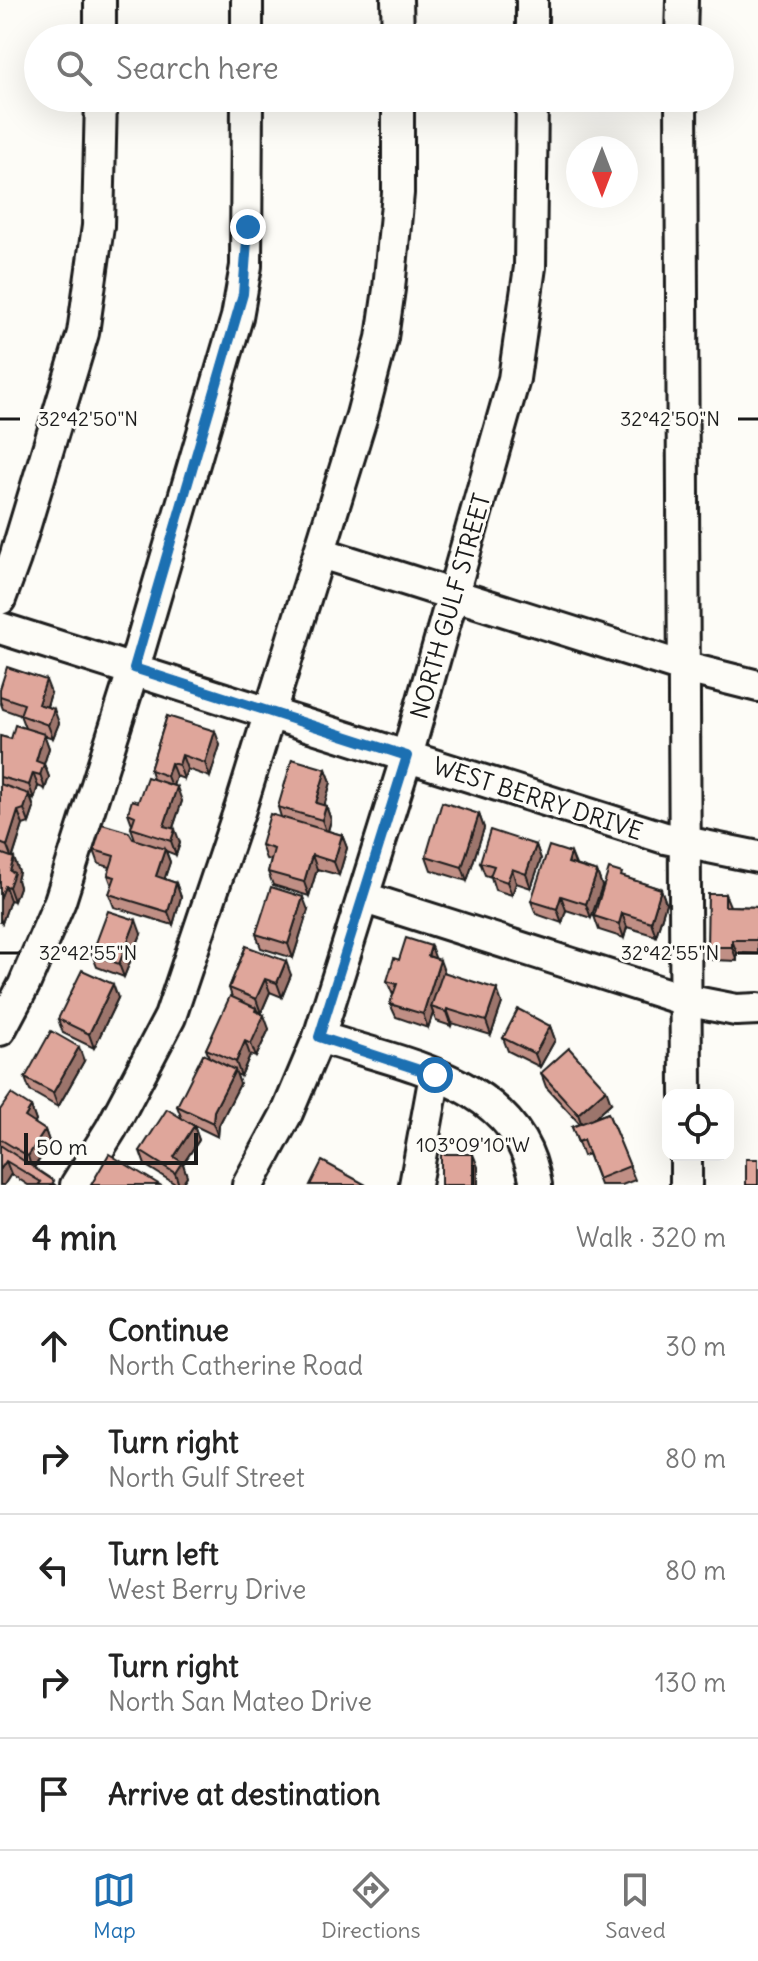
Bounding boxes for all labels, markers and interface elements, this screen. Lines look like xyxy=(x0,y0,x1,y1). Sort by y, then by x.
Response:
search box xyxy=(24,24,734,112)
icon: search xyxy=(52,46,96,90)
text: Search here xyxy=(116,49,279,87)
north arrow xyxy=(566,136,638,208)
route end xyxy=(230,209,266,245)
text: 32°42'50"N xyxy=(38,406,138,431)
text: 32°42'50"N xyxy=(620,406,720,431)
street label: NORTH GULF STREET xyxy=(403,490,497,722)
street label: WEST BERRY DRIVE xyxy=(430,750,646,846)
text: 32°42'55"N xyxy=(39,940,137,965)
text: 32°42'55"N xyxy=(621,940,719,965)
route start xyxy=(417,1057,453,1093)
map controls xyxy=(662,1089,734,1161)
button: locate xyxy=(662,1089,734,1161)
scale bar xyxy=(24,1129,198,1165)
text: 103°09'10"W xyxy=(416,1132,530,1157)
text: 50 m xyxy=(36,1133,88,1161)
text: 4 min xyxy=(32,1216,117,1259)
text: Walk · 320 m xyxy=(576,1221,726,1254)
text: Continue xyxy=(108,1311,229,1349)
icon: ahead xyxy=(32,1324,76,1368)
text: 30 m xyxy=(665,1330,726,1363)
text: North Catherine Road xyxy=(108,1349,363,1382)
text: Turn right xyxy=(108,1423,239,1461)
icon: right xyxy=(32,1436,76,1480)
text: 80 m xyxy=(665,1442,726,1475)
text: North Gulf Street xyxy=(108,1461,305,1494)
text: Turn left xyxy=(108,1535,219,1573)
icon: left xyxy=(32,1548,76,1592)
text: 80 m xyxy=(665,1554,726,1587)
text: West Berry Drive xyxy=(108,1573,306,1606)
text: Turn right xyxy=(108,1647,239,1685)
icon: right xyxy=(32,1660,76,1704)
text: 130 m xyxy=(655,1666,726,1699)
text: North San Mateo Drive xyxy=(108,1685,372,1718)
icon: arrive xyxy=(32,1772,76,1816)
text: Arrive at destination xyxy=(108,1775,380,1813)
tab: Map xyxy=(92,1868,136,1944)
tab: Directions xyxy=(321,1868,421,1944)
tab: Saved xyxy=(605,1868,666,1944)

